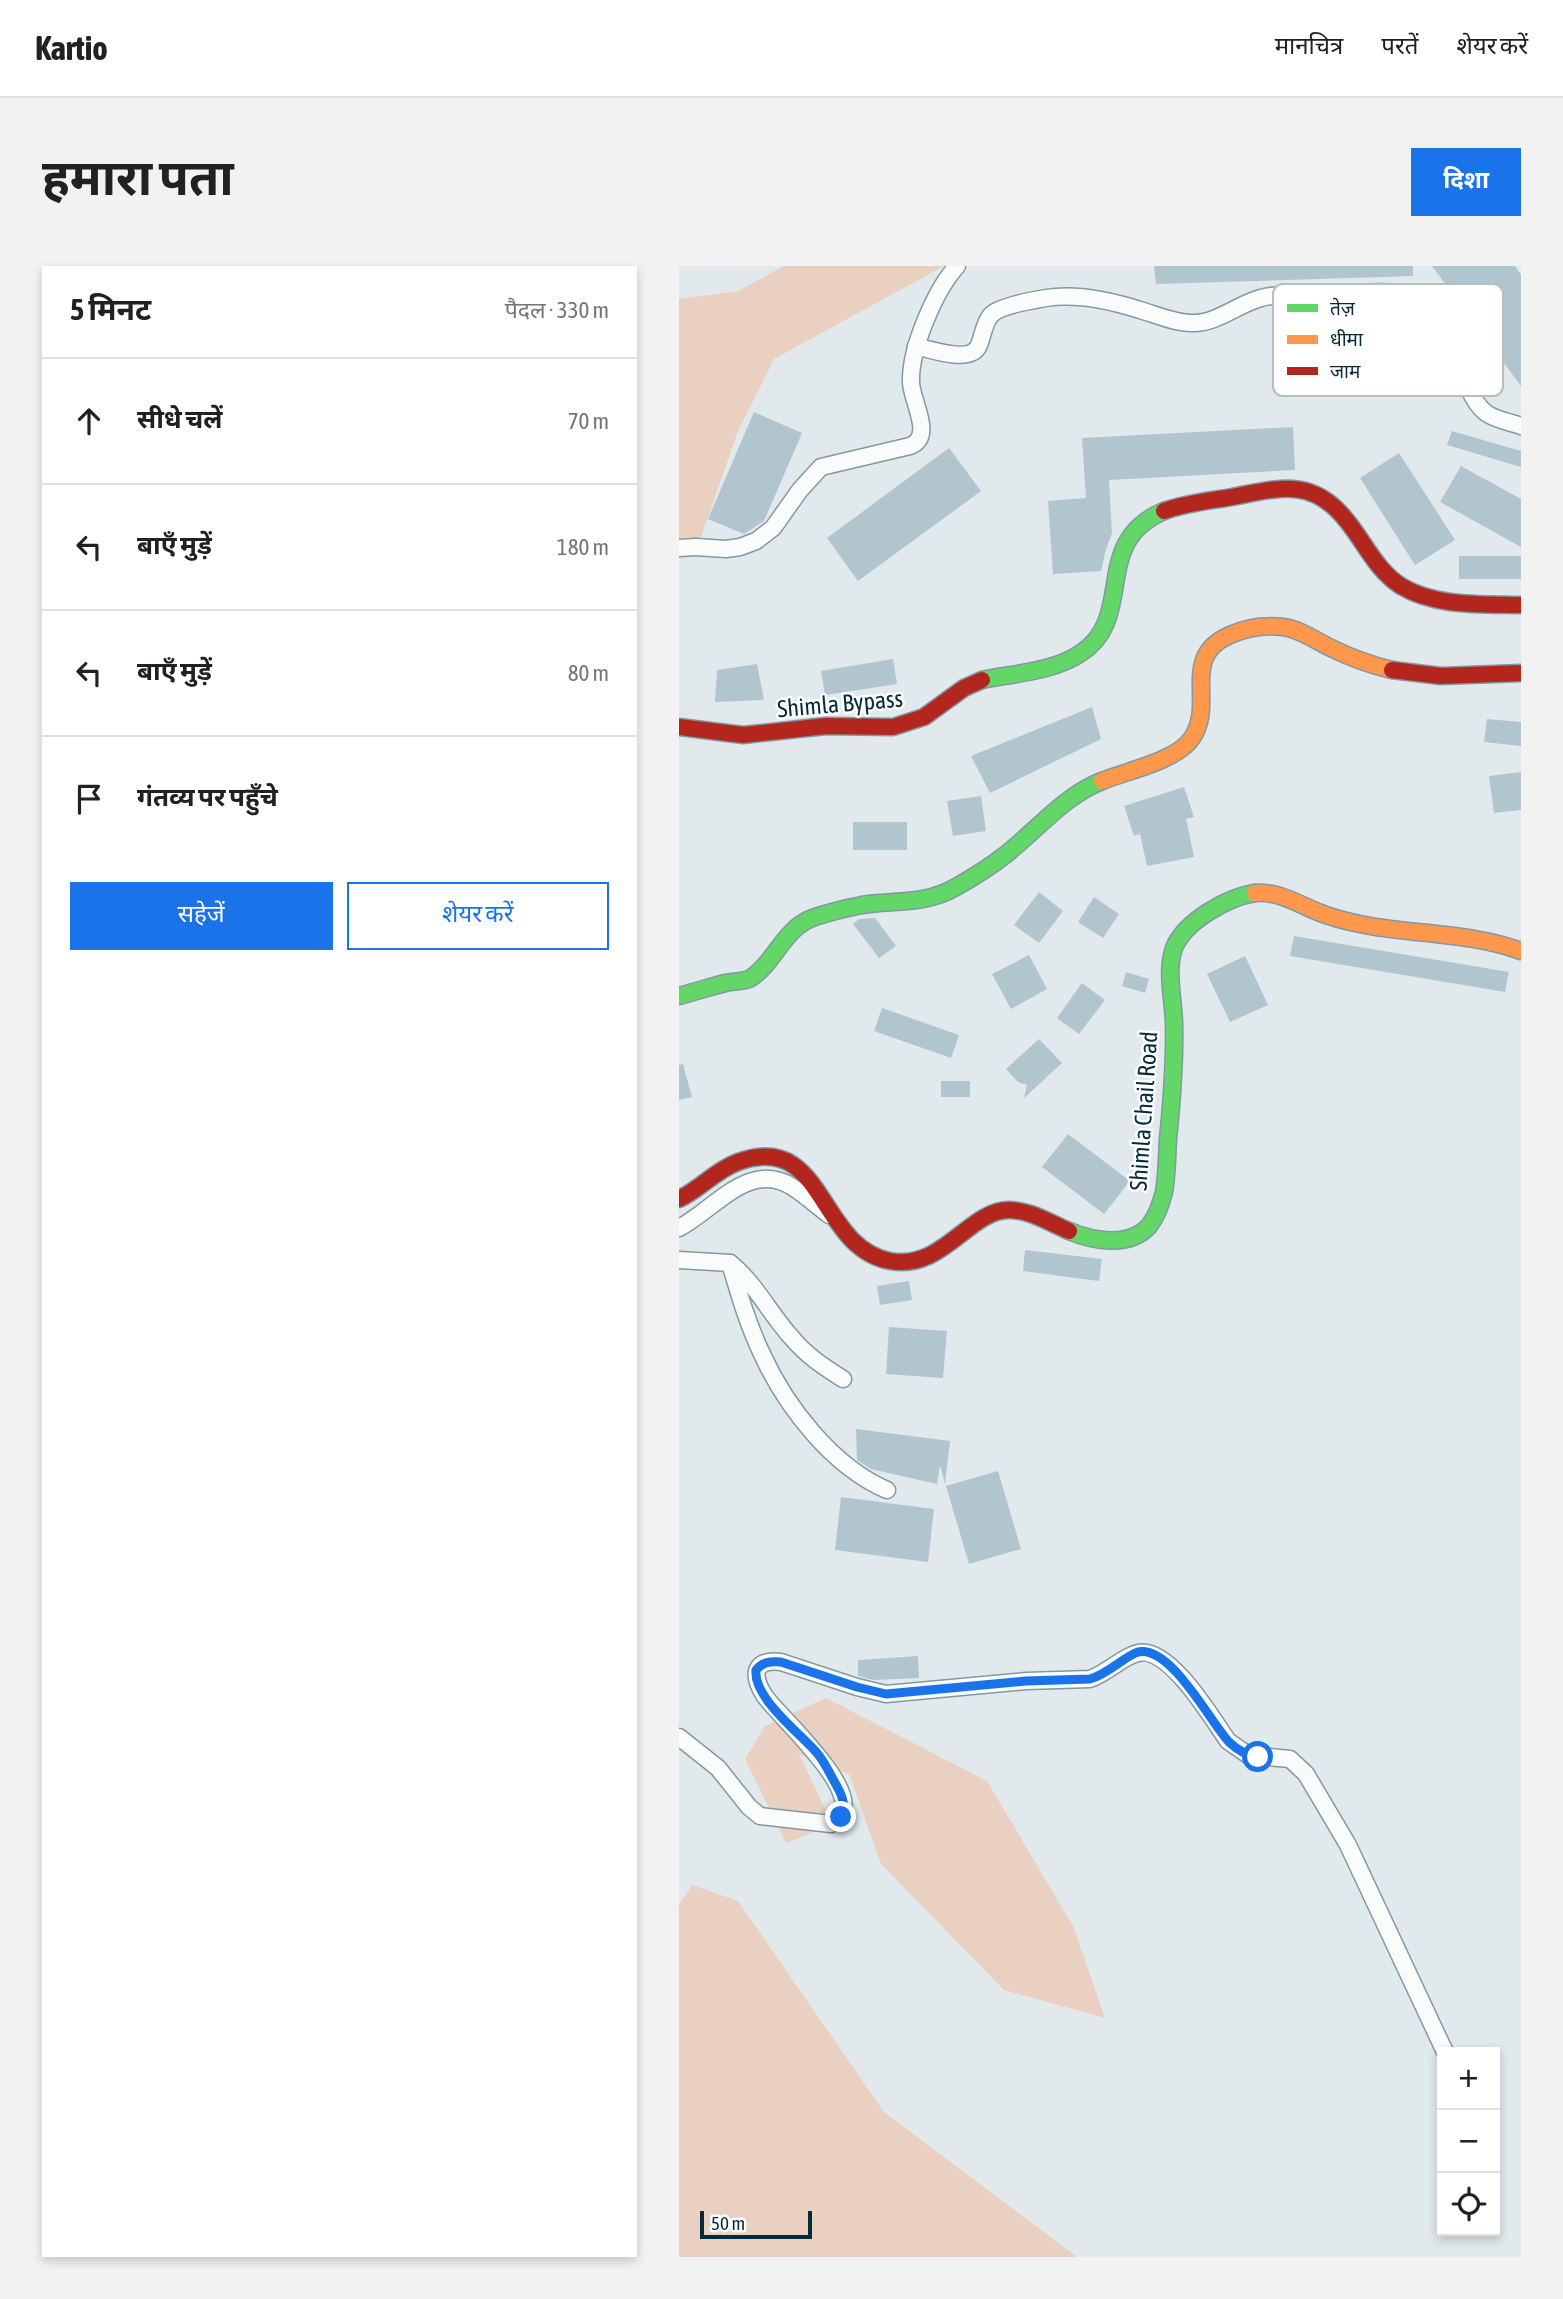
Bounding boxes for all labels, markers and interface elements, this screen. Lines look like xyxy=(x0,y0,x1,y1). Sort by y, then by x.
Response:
text: Kartio xyxy=(35,29,108,67)
text: मानचित्र xyxy=(1275,32,1343,59)
text: परतें xyxy=(1381,32,1418,59)
text: शेयर करें xyxy=(1456,32,1528,59)
button: दिशा xyxy=(1411,148,1521,216)
text: हमारा पता xyxy=(42,149,234,205)
legend xyxy=(1273,284,1503,396)
text: 5 मिनट xyxy=(70,292,151,326)
text: पैदल · 330 m xyxy=(505,297,609,323)
text: तेज़ xyxy=(1330,297,1356,319)
text: धीमा xyxy=(1330,328,1364,350)
text: जाम xyxy=(1330,360,1361,382)
icon: ahead xyxy=(70,402,108,440)
text: सीधे चलें xyxy=(137,404,223,434)
text: 70 m xyxy=(568,408,609,434)
icon: left xyxy=(70,528,108,566)
text: बाएँ मुड़ें xyxy=(137,530,212,560)
text: 180 m xyxy=(557,534,609,560)
icon: left xyxy=(70,654,108,692)
text: बाएँ मुड़ें xyxy=(137,656,212,686)
text: 80 m xyxy=(568,660,609,686)
street label: Shimla Bypass xyxy=(776,685,904,722)
icon: arrive xyxy=(70,780,108,818)
text: गंतव्य पर पहुँचे xyxy=(137,782,278,812)
button: सहेजें xyxy=(70,882,333,950)
button: शेयर करें xyxy=(347,882,609,950)
street label: Shimla Chail Road xyxy=(1124,1030,1163,1192)
route start xyxy=(1242,1741,1273,1772)
route end xyxy=(825,1801,856,1832)
map controls xyxy=(1437,2047,1500,2236)
button: + xyxy=(1437,2047,1500,2110)
button: − xyxy=(1437,2110,1500,2173)
button: locate xyxy=(1437,2173,1500,2236)
scale bar xyxy=(700,2208,812,2240)
text: 50 m xyxy=(711,2212,745,2234)

